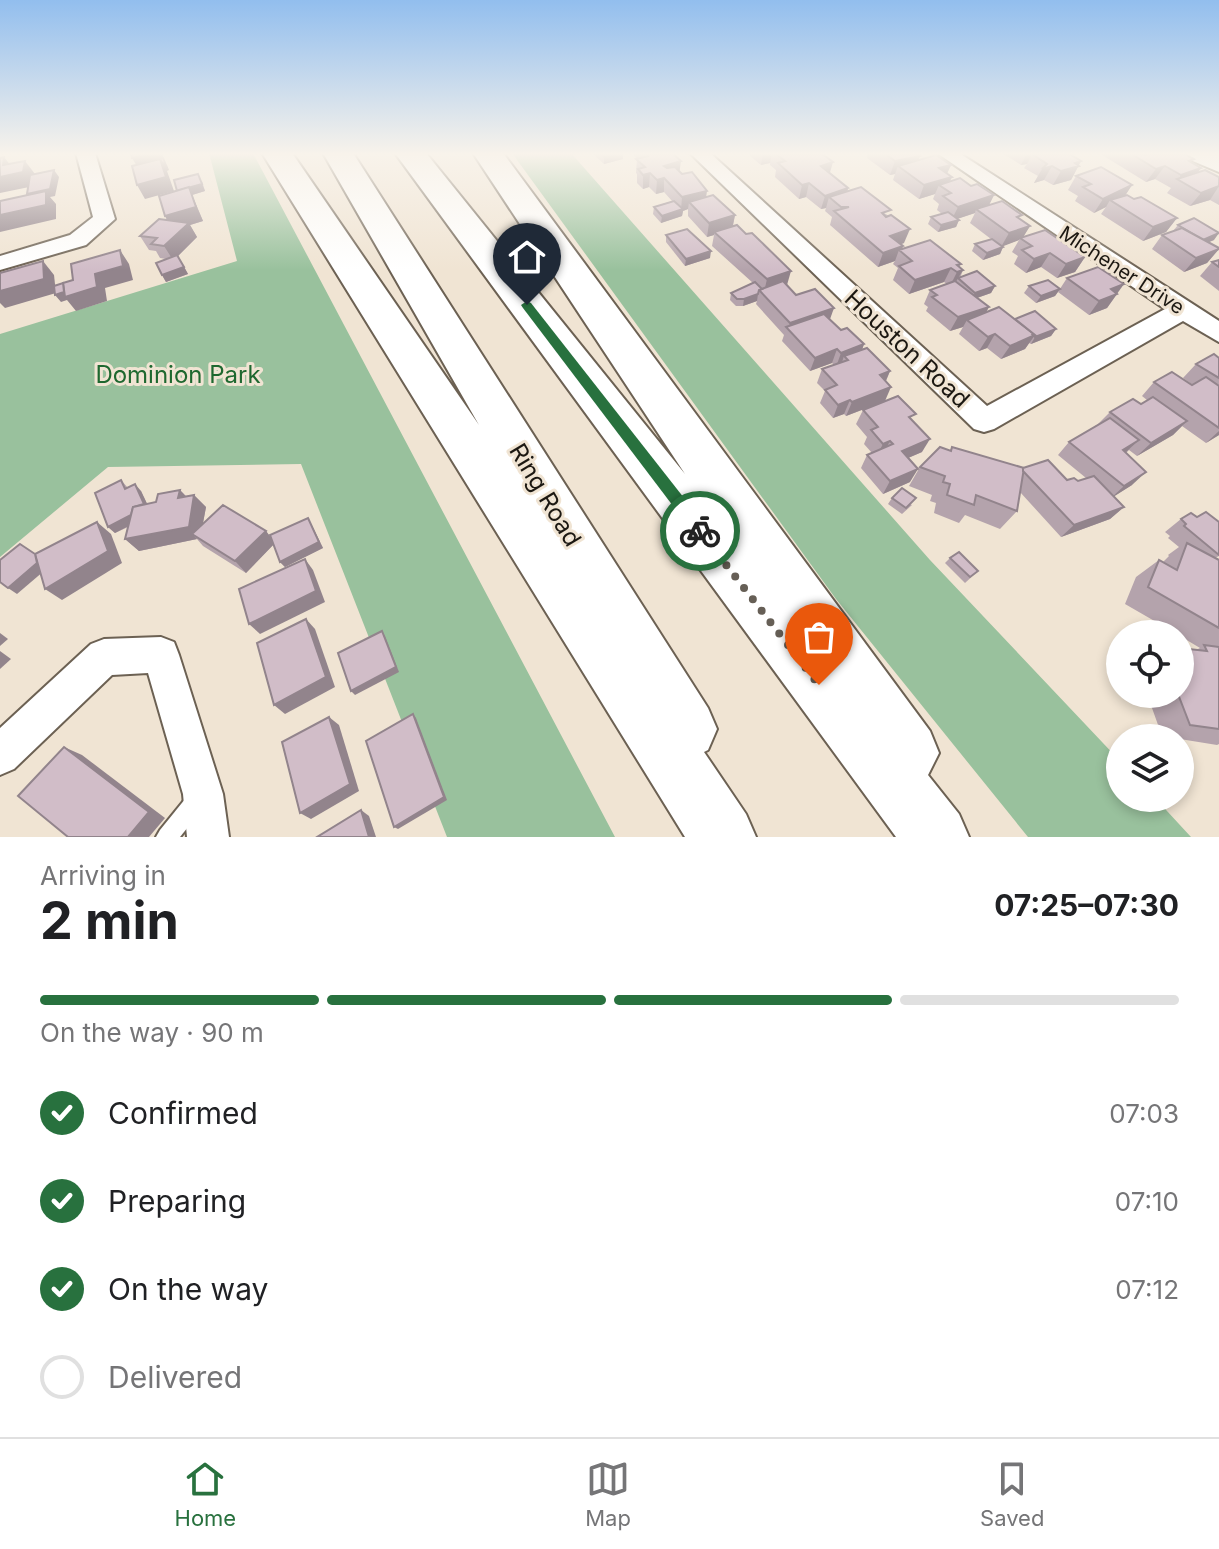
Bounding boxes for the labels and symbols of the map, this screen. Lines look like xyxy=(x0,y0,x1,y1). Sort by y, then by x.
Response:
street label: Michener Drive xyxy=(1055,221,1189,319)
pin xyxy=(493,223,561,305)
street label: Houston Road xyxy=(839,283,976,414)
park label: Dominion Park xyxy=(95,360,261,389)
street label: Ring Road xyxy=(503,438,587,551)
courier xyxy=(660,491,740,571)
pin xyxy=(785,603,853,685)

